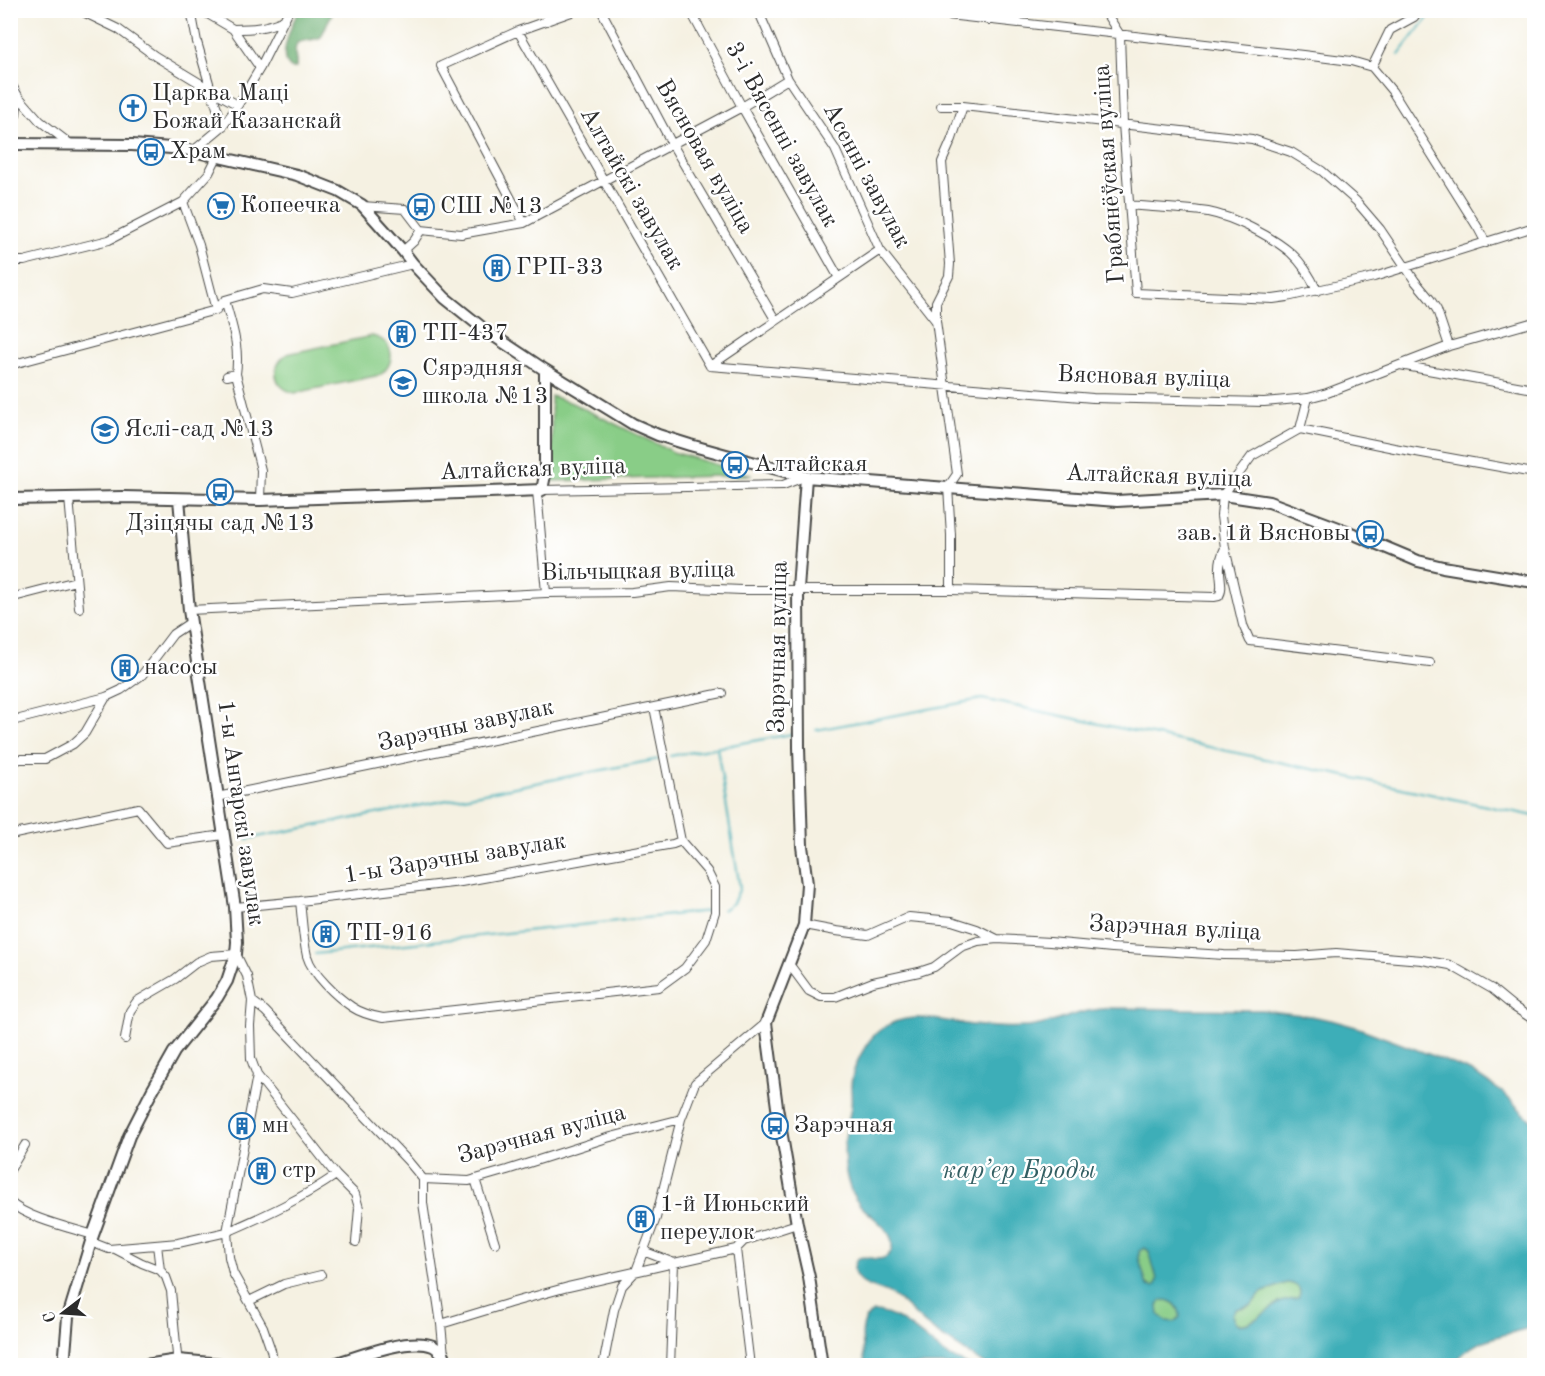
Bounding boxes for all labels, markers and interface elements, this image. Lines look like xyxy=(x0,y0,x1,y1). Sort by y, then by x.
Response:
street label: 3-і Вясенні завулак xyxy=(720,39,842,231)
street label: Грабянёўская вуліца xyxy=(1090,63,1130,285)
street label: Вясновая вуліца xyxy=(650,76,758,238)
place label: Царква Маці Божай Казанскай xyxy=(152,82,342,134)
church icon: Царква Маці Божай Казанскай xyxy=(118,93,148,123)
street label: Асенні завулак xyxy=(818,100,914,252)
street label: Алтайскі завулак xyxy=(575,104,687,274)
bus stop icon: Храм xyxy=(136,137,166,167)
place label: Храм xyxy=(170,140,226,164)
supermarket icon: Копеечка xyxy=(206,191,236,221)
bus stop icon: СШ №13 xyxy=(406,192,436,222)
place label: Копеечка xyxy=(240,194,341,218)
place label: СШ №13 xyxy=(440,195,543,219)
building icon: ГРП-33 xyxy=(482,253,512,283)
place label: ГРП-33 xyxy=(516,256,604,280)
building icon: ТП-437 xyxy=(387,319,417,349)
place label: ТП-437 xyxy=(422,322,509,346)
place label: Сярэдняя школа №13 xyxy=(422,357,548,409)
street label: Вясновая вуліца xyxy=(1057,363,1231,393)
school or university icon: Сярэдняя школа №13 xyxy=(388,368,418,398)
school or university icon: Яслі-сад №13 xyxy=(90,415,120,445)
place label: Яслі-сад №13 xyxy=(124,418,274,442)
bus stop icon: Алтайская xyxy=(720,450,750,480)
place label: Алтайская xyxy=(754,453,867,477)
street label: Алтайская вуліца xyxy=(439,455,627,485)
street label: Алтайская вуліца xyxy=(1065,462,1253,492)
bus stop icon: Дзіцячы сад №13 xyxy=(205,477,235,507)
place label: Дзіцячы сад №13 xyxy=(125,512,315,536)
bus stop icon: зав. 1й Вясновы xyxy=(1355,519,1385,549)
place label: зав. 1й Вясновы xyxy=(1177,522,1350,546)
street label: Вільчыцкая вуліца xyxy=(541,558,736,586)
street label: Зарэчная вуліца xyxy=(765,560,793,734)
building icon: насосы xyxy=(110,653,140,683)
place label: насосы xyxy=(144,656,218,680)
street label: Зарэчны завулак xyxy=(376,696,556,756)
street label: 1-ы Ангарскі завулак xyxy=(212,699,268,927)
street label: 1-ы Зарэчны завулак xyxy=(342,830,568,888)
street label: Зарэчная вуліца xyxy=(1088,912,1262,946)
building icon: ТП-916 xyxy=(311,919,341,949)
place label: ТП-916 xyxy=(346,922,433,946)
street label: Зарэчная вуліца xyxy=(455,1101,629,1169)
building icon: мн xyxy=(227,1111,257,1141)
bus stop icon: Зарэчная xyxy=(760,1111,790,1141)
place label: мн xyxy=(262,1114,289,1138)
place label: Зарэчная xyxy=(794,1114,894,1138)
building icon: стр xyxy=(247,1156,277,1186)
water label: карʼер Броды xyxy=(942,1158,1096,1184)
place label: стр xyxy=(282,1159,316,1183)
place label: 1-й Июньский переулок xyxy=(660,1193,810,1245)
building icon: 1-й Июньский переулок xyxy=(626,1204,656,1234)
north arrow xyxy=(33,1283,93,1343)
text: С xyxy=(41,1309,60,1324)

